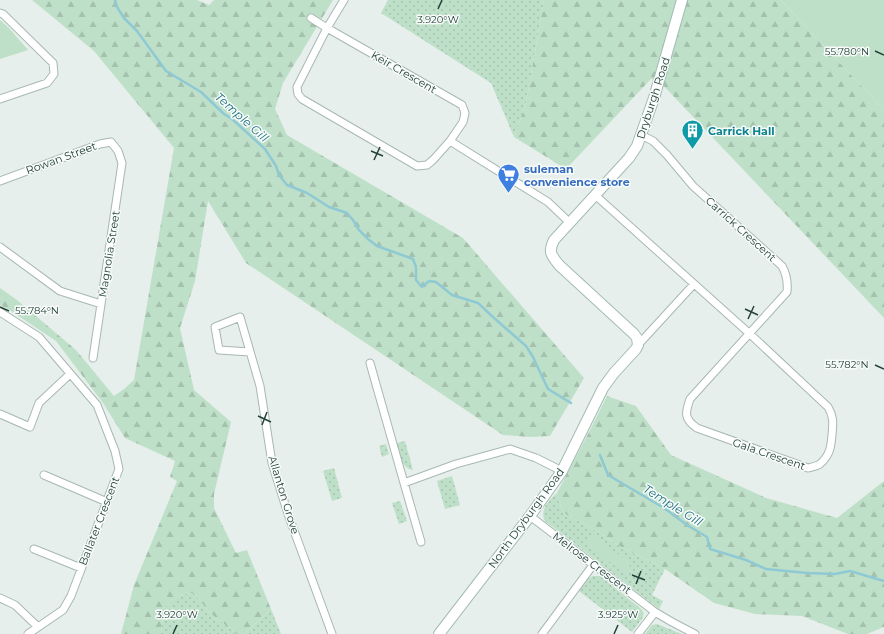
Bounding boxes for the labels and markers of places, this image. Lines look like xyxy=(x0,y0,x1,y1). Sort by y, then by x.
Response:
building icon: Carrick Hall xyxy=(679,118,705,151)
place label: Carrick Hall xyxy=(708,124,775,138)
supermarket icon: suleman convenience store xyxy=(496,162,522,195)
place label: suleman convenience store xyxy=(524,162,630,189)

